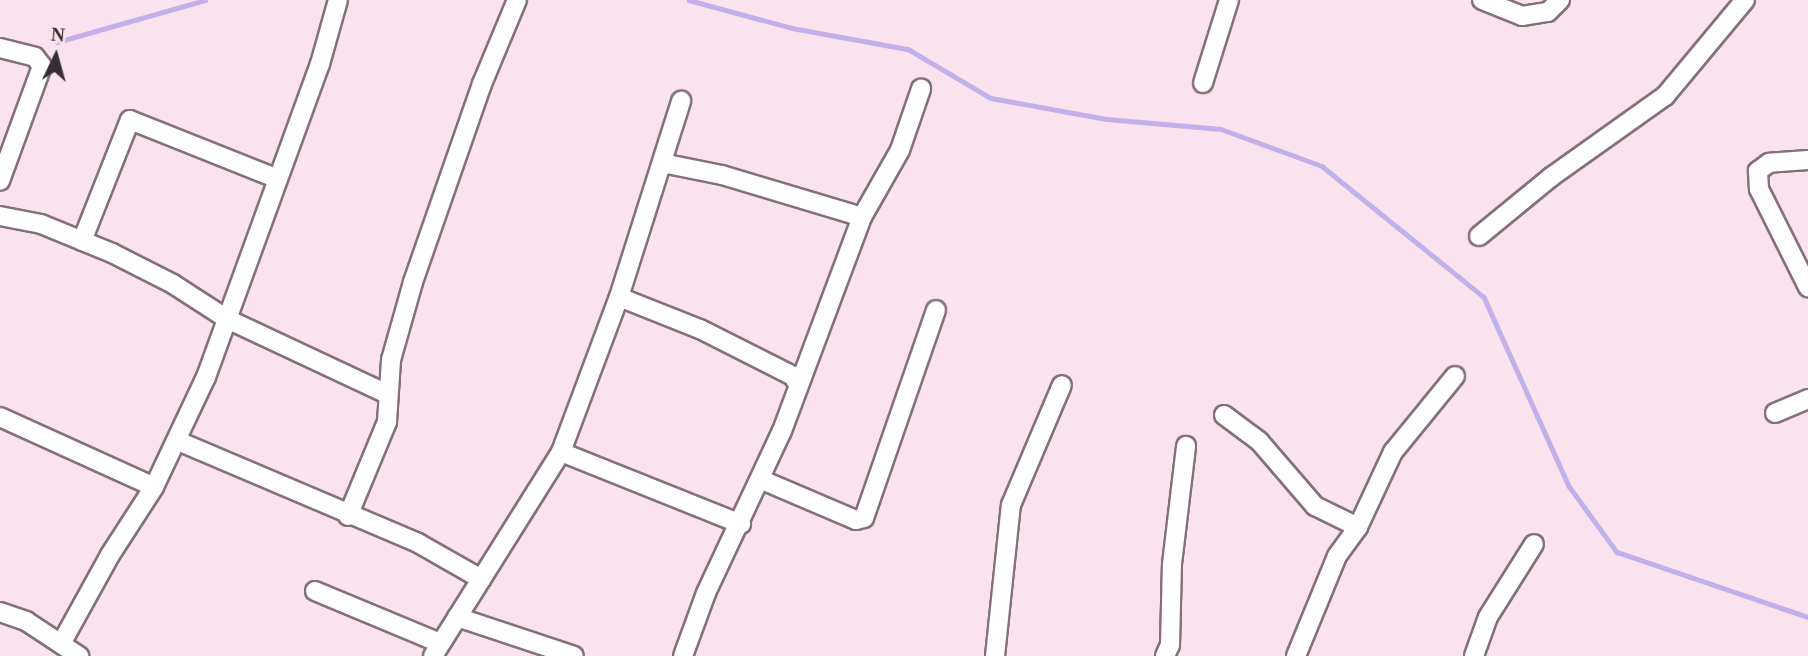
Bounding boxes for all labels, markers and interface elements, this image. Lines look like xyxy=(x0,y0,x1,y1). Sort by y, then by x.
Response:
north arrow xyxy=(21,21,91,91)
text: N xyxy=(50,24,66,46)

